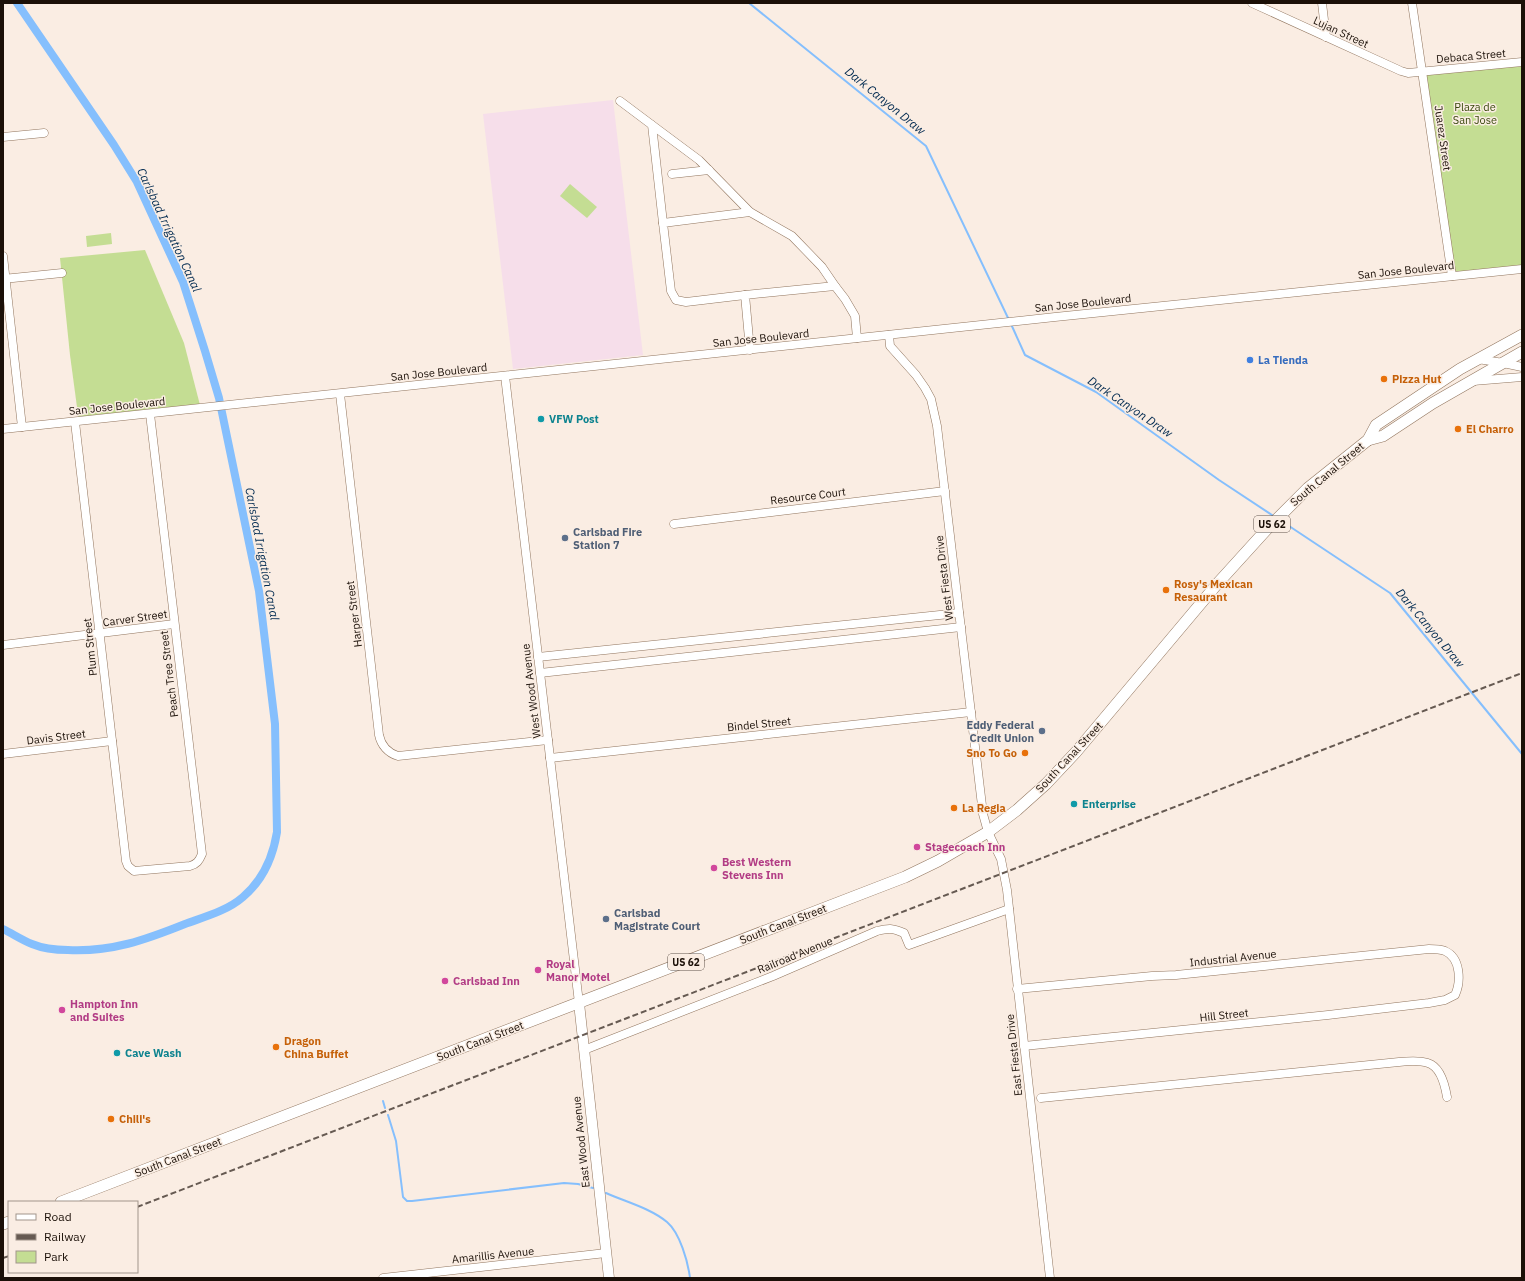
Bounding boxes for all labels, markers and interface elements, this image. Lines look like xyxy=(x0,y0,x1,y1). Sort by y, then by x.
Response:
street label: Lujan Street xyxy=(1311,13,1371,51)
street label: Debaca Street xyxy=(1436,46,1507,66)
water label: Dark Canyon Draw xyxy=(842,64,929,138)
park label: Plaza de San Jose xyxy=(1453,100,1497,127)
street label: Juarez Street xyxy=(1432,105,1455,172)
water label: Carlsbad Irrigation Canal xyxy=(134,165,205,295)
street label: San Jose Boulevard xyxy=(1357,258,1455,282)
street label: San Jose Boulevard xyxy=(1034,291,1132,315)
street label: San Jose Boulevard xyxy=(712,326,810,350)
place label: La Tienda xyxy=(1258,353,1308,367)
marker: La Tienda xyxy=(1245,355,1255,365)
street label: San Jose Boulevard xyxy=(390,360,488,384)
place label: Pizza Hut xyxy=(1392,372,1441,386)
water label: Dark Canyon Draw xyxy=(1085,373,1176,441)
marker: Pizza Hut xyxy=(1379,374,1389,384)
street label: San Jose Boulevard xyxy=(68,394,166,418)
place label: VFW Post xyxy=(549,412,599,426)
marker: VFW Post xyxy=(536,414,546,424)
place label: El Charro xyxy=(1466,422,1514,436)
marker: El Charro xyxy=(1453,424,1463,434)
street label: South Canal Street xyxy=(1287,439,1367,509)
street label: Resource Court xyxy=(769,484,847,508)
water label: Carlsbad Irrigation Canal xyxy=(242,486,283,622)
road number: US 62 xyxy=(1254,516,1290,532)
place label: Carlsbad Fire Station 7 xyxy=(573,525,642,552)
marker: Carlsbad Fire Station 7 xyxy=(560,533,570,543)
street label: West Fiesta Drive xyxy=(932,535,956,621)
place label: Rosy's Mexican Resaurant xyxy=(1174,577,1253,604)
street label: Harper Street xyxy=(343,580,365,648)
marker: Rosy's Mexican Resaurant xyxy=(1161,585,1171,595)
water label: Dark Canyon Draw xyxy=(1393,585,1469,671)
street label: Carver Street xyxy=(102,607,168,629)
street label: Plum Street xyxy=(80,617,100,677)
street label: Peach Tree Street xyxy=(157,630,181,718)
street label: West Wood Avenue xyxy=(518,643,544,739)
street label: Bindel Street xyxy=(726,714,792,734)
place label: Eddy Federal Credit Union xyxy=(967,718,1035,745)
street label: South Canal Street xyxy=(1032,718,1106,795)
street label: Davis Street xyxy=(26,726,86,748)
marker: Eddy Federal Credit Union xyxy=(1037,726,1047,736)
place label: Sno To Go xyxy=(966,746,1017,760)
marker: Sno To Go xyxy=(1020,748,1030,758)
place label: Enterprise xyxy=(1082,797,1136,811)
marker: Enterprise xyxy=(1069,799,1079,809)
place label: La Regia xyxy=(962,801,1006,815)
marker: La Regia xyxy=(949,803,959,813)
place label: Stagecoach Inn xyxy=(925,840,1005,854)
marker: Stagecoach Inn xyxy=(912,842,922,852)
place label: Best Western Stevens Inn xyxy=(722,855,791,882)
marker: Best Western Stevens Inn xyxy=(709,863,719,873)
street label: South Canal Street xyxy=(738,901,829,947)
place label: Carlsbad Magistrate Court xyxy=(614,906,700,933)
marker: Carlsbad Magistrate Court xyxy=(601,914,611,924)
street label: Railroad Avenue xyxy=(755,933,835,977)
street label: Industrial Avenue xyxy=(1189,946,1277,970)
road number: US 62 xyxy=(668,954,704,970)
place label: Royal Manor Motel xyxy=(546,957,611,984)
marker: Royal Manor Motel xyxy=(533,965,543,975)
place label: Carlsbad Inn xyxy=(453,974,520,988)
marker: Carlsbad Inn xyxy=(440,976,450,986)
place label: Hampton Inn and Suites xyxy=(70,997,138,1024)
marker: Hampton Inn and Suites xyxy=(57,1005,67,1015)
street label: Hill Street xyxy=(1199,1005,1249,1025)
street label: East Fiesta Drive xyxy=(1003,1013,1025,1097)
street label: South Canal Street xyxy=(435,1018,526,1064)
place label: Dragon China Buffet xyxy=(284,1034,349,1061)
marker: Dragon China Buffet xyxy=(271,1042,281,1052)
place label: Cave Wash xyxy=(125,1046,182,1060)
marker: Cave Wash xyxy=(112,1048,122,1058)
street label: East Wood Avenue xyxy=(569,1096,593,1188)
place label: Chili's xyxy=(119,1112,151,1126)
marker: Chili's xyxy=(106,1114,116,1124)
street label: South Canal Street xyxy=(133,1134,224,1180)
legend xyxy=(8,1201,138,1273)
text: Road xyxy=(44,1209,72,1224)
text: Railway xyxy=(44,1229,86,1244)
street label: Amarillis Avenue xyxy=(451,1244,535,1266)
text: Park xyxy=(44,1249,69,1264)

